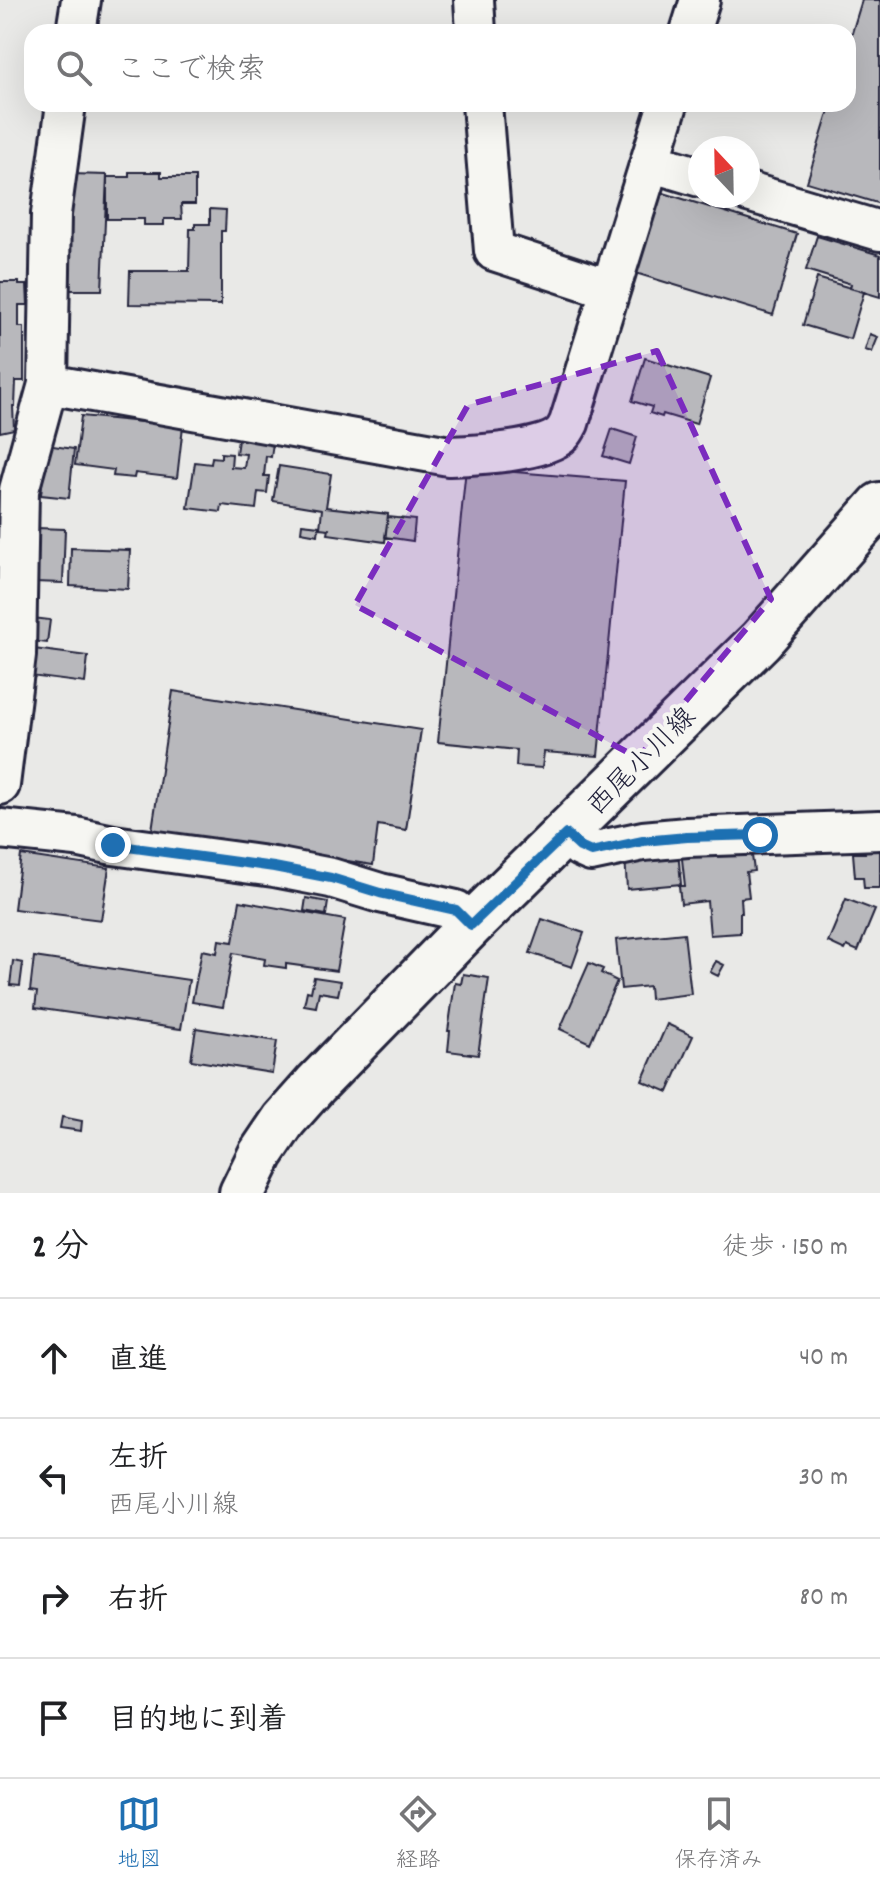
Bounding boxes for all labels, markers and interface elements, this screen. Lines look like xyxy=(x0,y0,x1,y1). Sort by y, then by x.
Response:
search box xyxy=(24,24,856,112)
icon: search xyxy=(52,46,96,90)
text: ここで検索 xyxy=(116,51,266,94)
north arrow xyxy=(688,136,760,208)
street label: 西尾小川線 xyxy=(580,700,707,827)
route start xyxy=(742,817,778,853)
route end xyxy=(95,827,131,863)
text: 2 分 xyxy=(32,1225,89,1274)
text: 徒歩 · 150 m xyxy=(722,1230,848,1267)
icon: ahead xyxy=(32,1336,76,1380)
text: 40 m xyxy=(799,1340,848,1377)
text: 直進 xyxy=(108,1341,168,1384)
text: 左折 xyxy=(108,1439,168,1482)
icon: left xyxy=(32,1456,76,1500)
text: 30 m xyxy=(798,1460,848,1497)
text: 西尾小川線 xyxy=(108,1488,238,1525)
icon: right xyxy=(32,1576,76,1620)
text: 80 m xyxy=(800,1580,848,1617)
text: 右折 xyxy=(108,1581,168,1624)
icon: arrive xyxy=(32,1696,76,1740)
text: 目的地に到着 xyxy=(108,1701,288,1744)
tab: 地図 xyxy=(117,1792,161,1877)
tab: 経路 xyxy=(396,1792,440,1877)
tab: 保存済み xyxy=(675,1792,763,1877)

